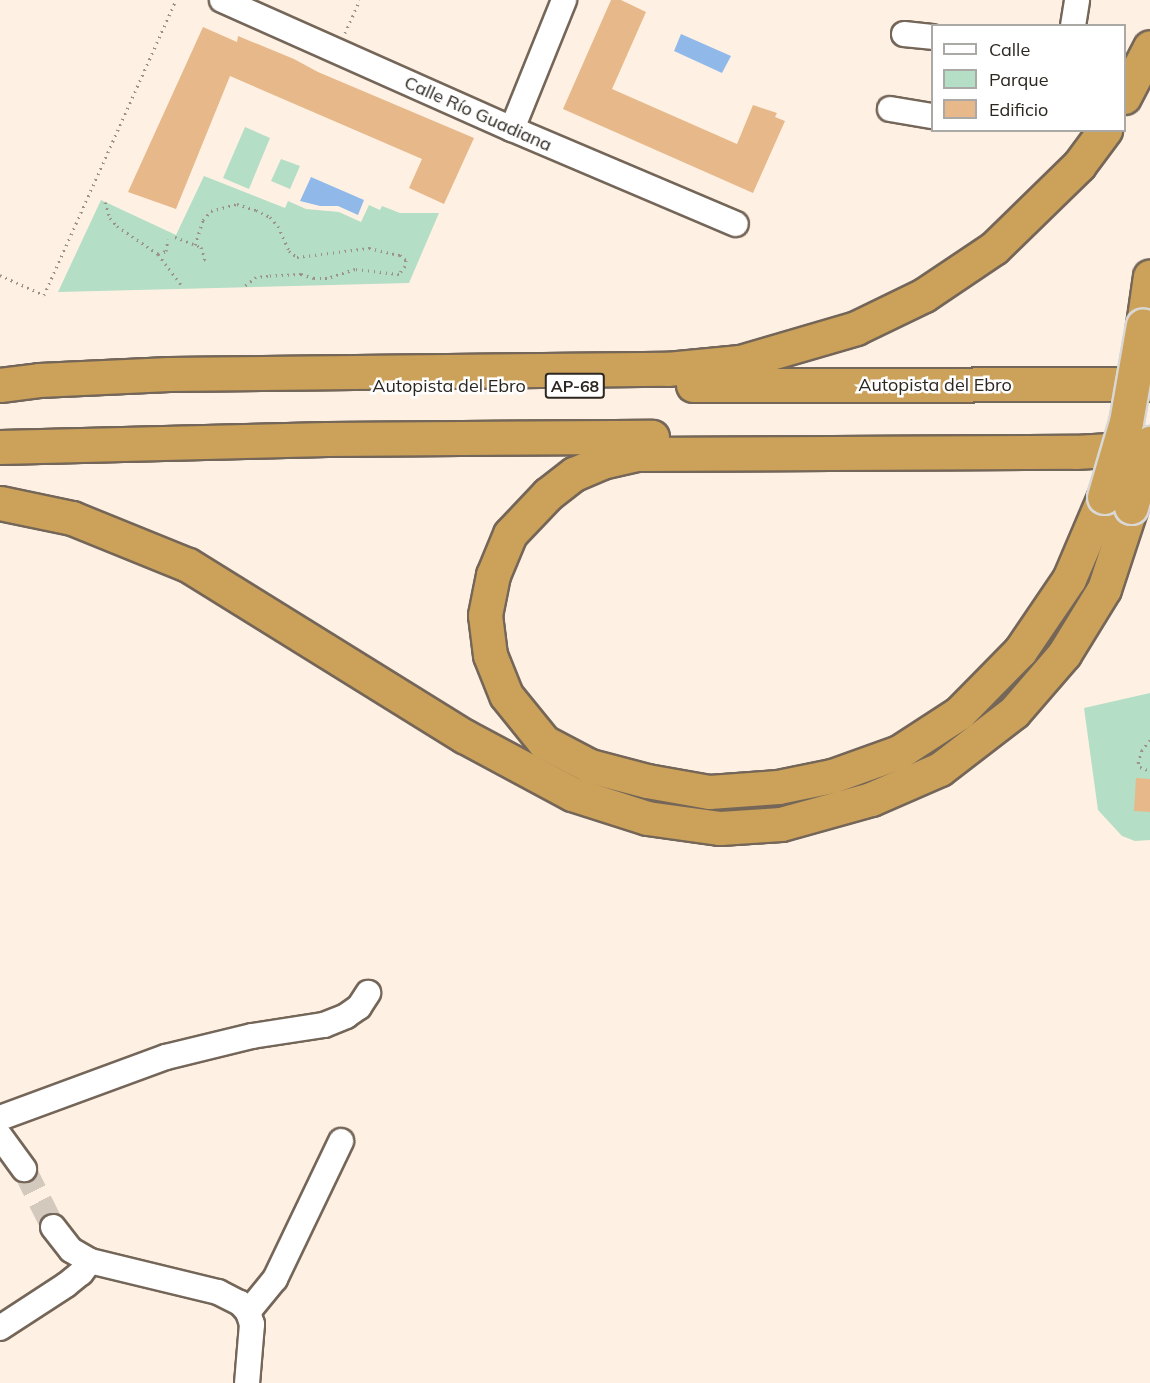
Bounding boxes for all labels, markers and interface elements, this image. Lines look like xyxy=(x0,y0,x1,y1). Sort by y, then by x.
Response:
legend xyxy=(931,24,1126,132)
text: Calle xyxy=(989,38,1030,61)
text: Parque xyxy=(989,68,1048,91)
street label: Calle Río Guadiana xyxy=(401,72,555,156)
text: Edificio xyxy=(989,98,1048,121)
road number: AP-68 xyxy=(544,373,606,399)
street label: Autopista del Ebro xyxy=(858,374,1012,396)
street label: Autopista del Ebro xyxy=(372,375,526,397)

